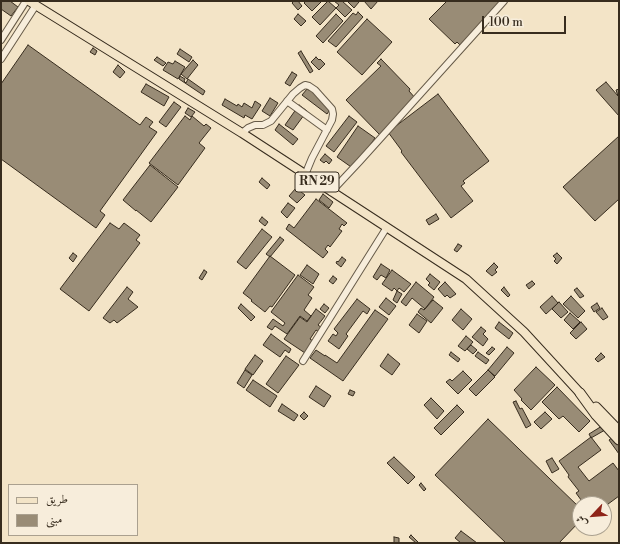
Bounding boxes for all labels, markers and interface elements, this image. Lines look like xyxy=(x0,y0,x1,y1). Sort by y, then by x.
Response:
scale bar xyxy=(484,8,568,34)
text: 100 m xyxy=(489,15,523,30)
road number: RN 29 xyxy=(295,172,339,192)
legend xyxy=(8,484,138,536)
text: طريق xyxy=(46,492,68,507)
north arrow xyxy=(572,496,612,536)
text: مبنى xyxy=(46,512,62,527)
text: ش xyxy=(573,513,591,529)

